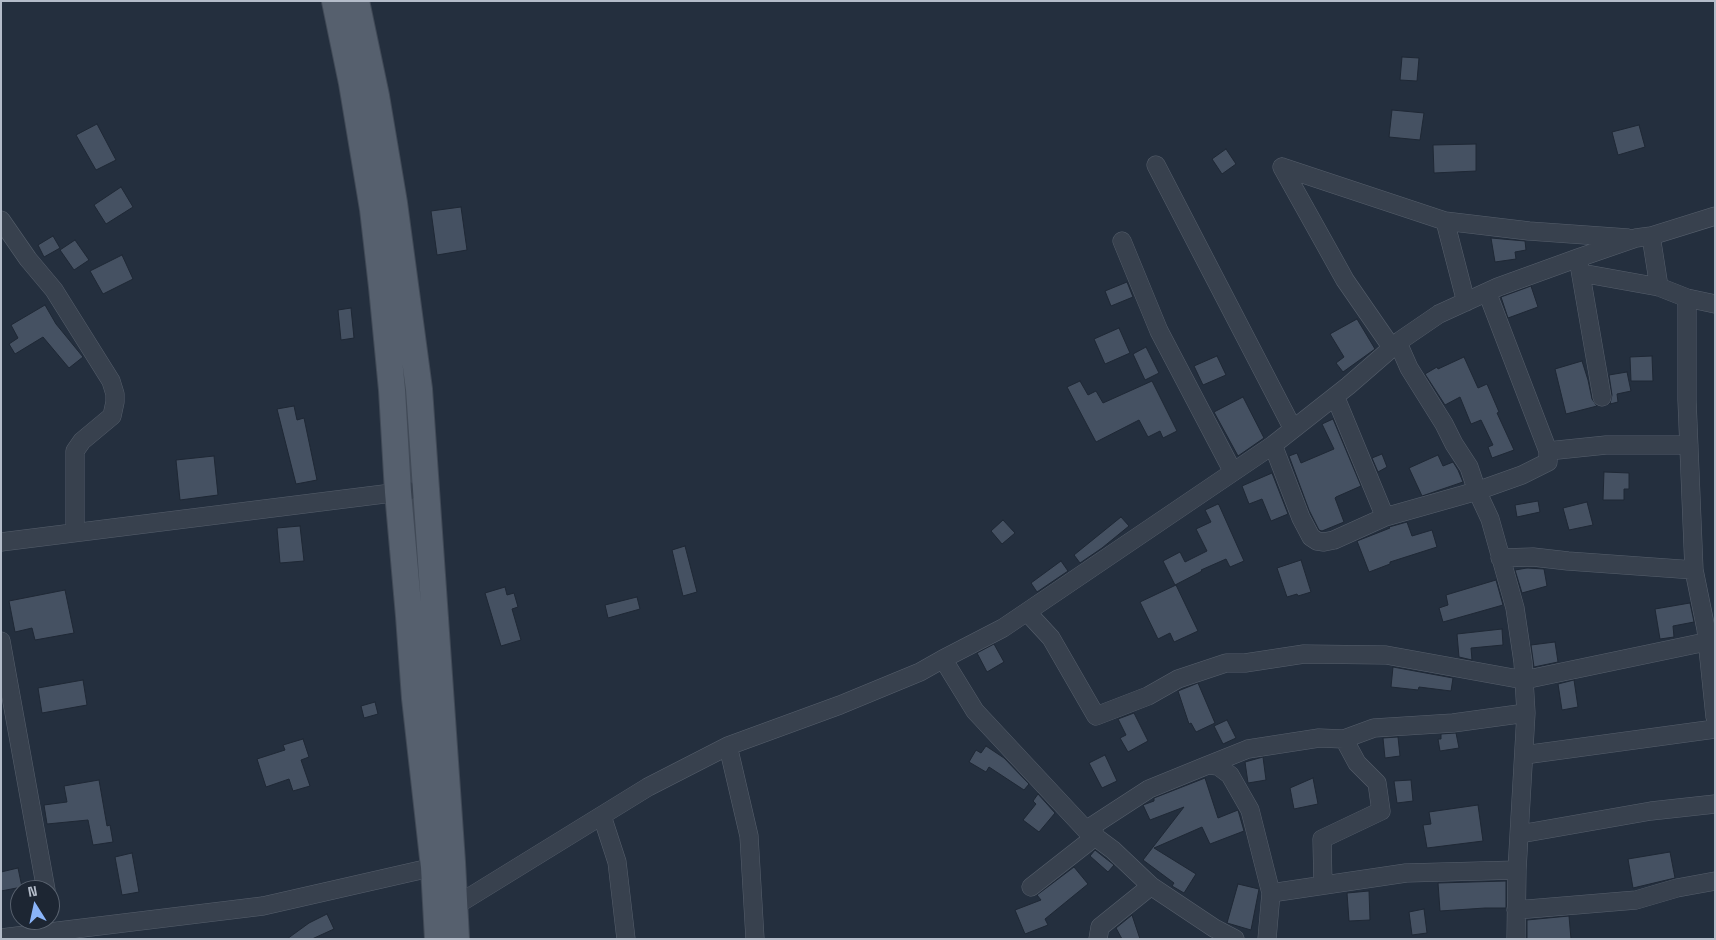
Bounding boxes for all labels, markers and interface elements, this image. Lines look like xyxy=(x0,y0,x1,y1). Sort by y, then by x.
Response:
north arrow xyxy=(10,880,60,930)
text: N xyxy=(26,882,39,901)

